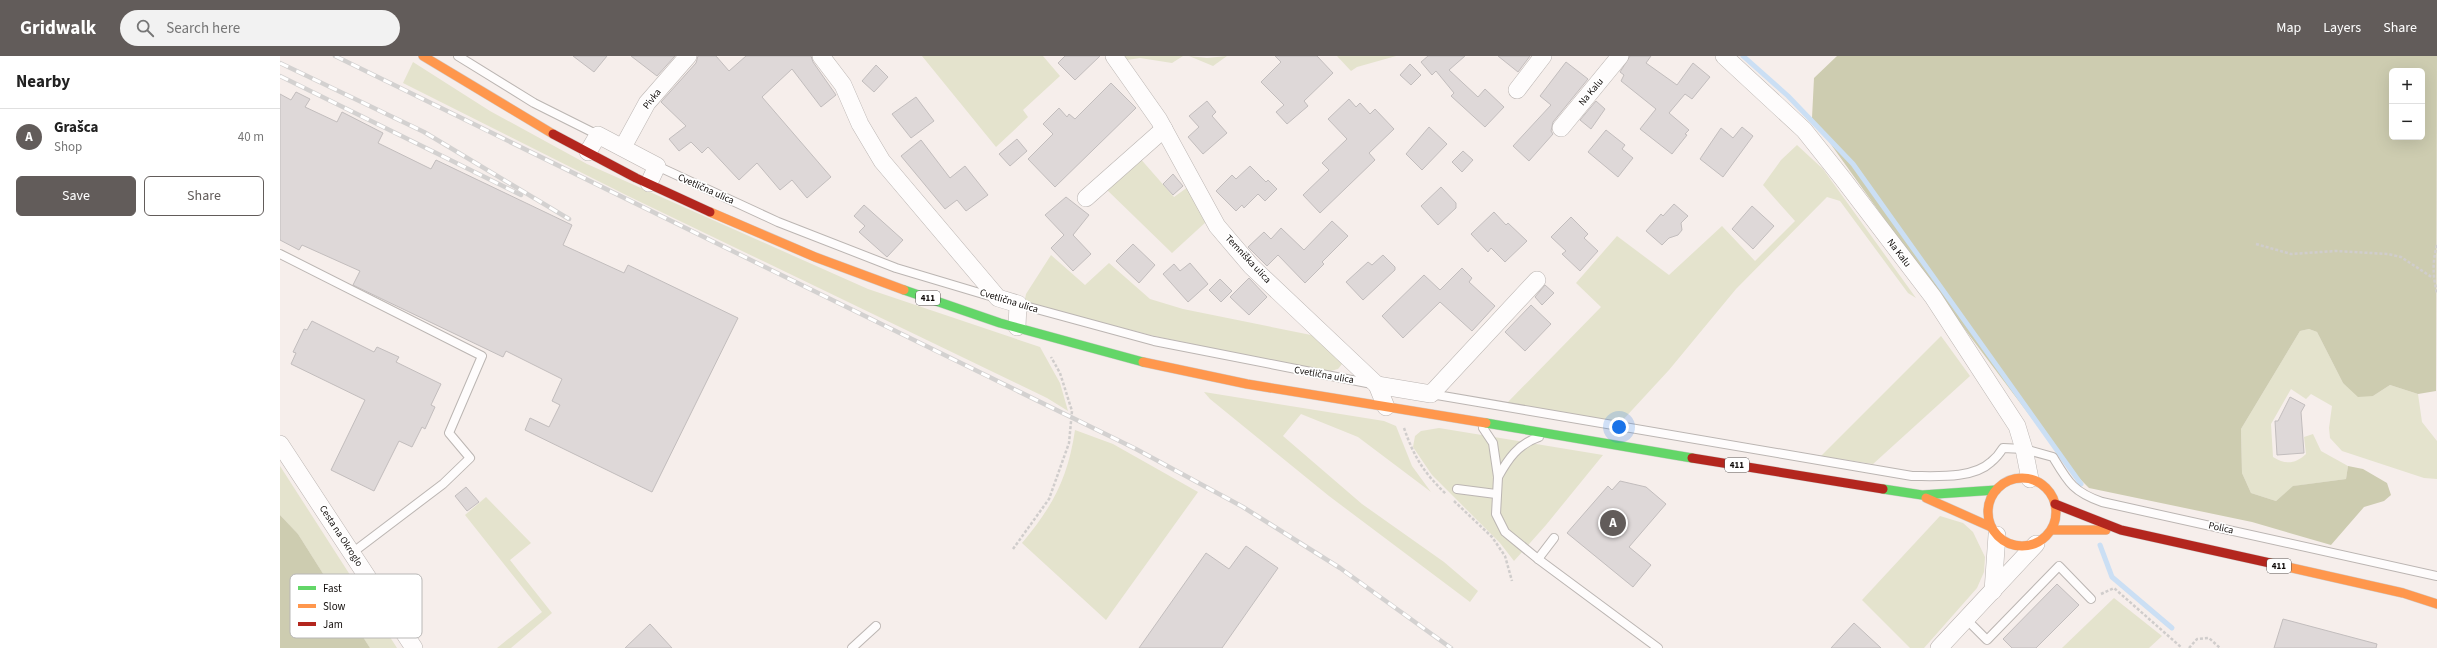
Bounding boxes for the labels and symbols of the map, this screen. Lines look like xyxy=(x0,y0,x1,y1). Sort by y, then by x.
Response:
street label: Na Kalu xyxy=(1575,75,1607,109)
street label: Pivka xyxy=(640,86,664,112)
street label: Cvetlična ulica xyxy=(676,170,736,208)
street label: Temniška ulica xyxy=(1222,232,1274,286)
street label: Na Kalu xyxy=(1884,236,1914,270)
street label: Cvetlična ulica xyxy=(978,285,1040,317)
road number: 411 xyxy=(916,291,940,305)
street label: Cvetlična ulica xyxy=(1293,363,1355,387)
your location xyxy=(1609,417,1629,437)
road number: 411 xyxy=(1725,458,1749,472)
street label: Cesta na Okroglo xyxy=(316,503,366,569)
pin: A xyxy=(1600,508,1626,538)
street label: Polica xyxy=(2207,519,2235,537)
road number: 411 xyxy=(2267,559,2291,573)
legend xyxy=(290,574,422,638)
text: Fast xyxy=(323,581,342,596)
text: Slow xyxy=(323,599,346,614)
text: Jam xyxy=(323,617,343,632)

